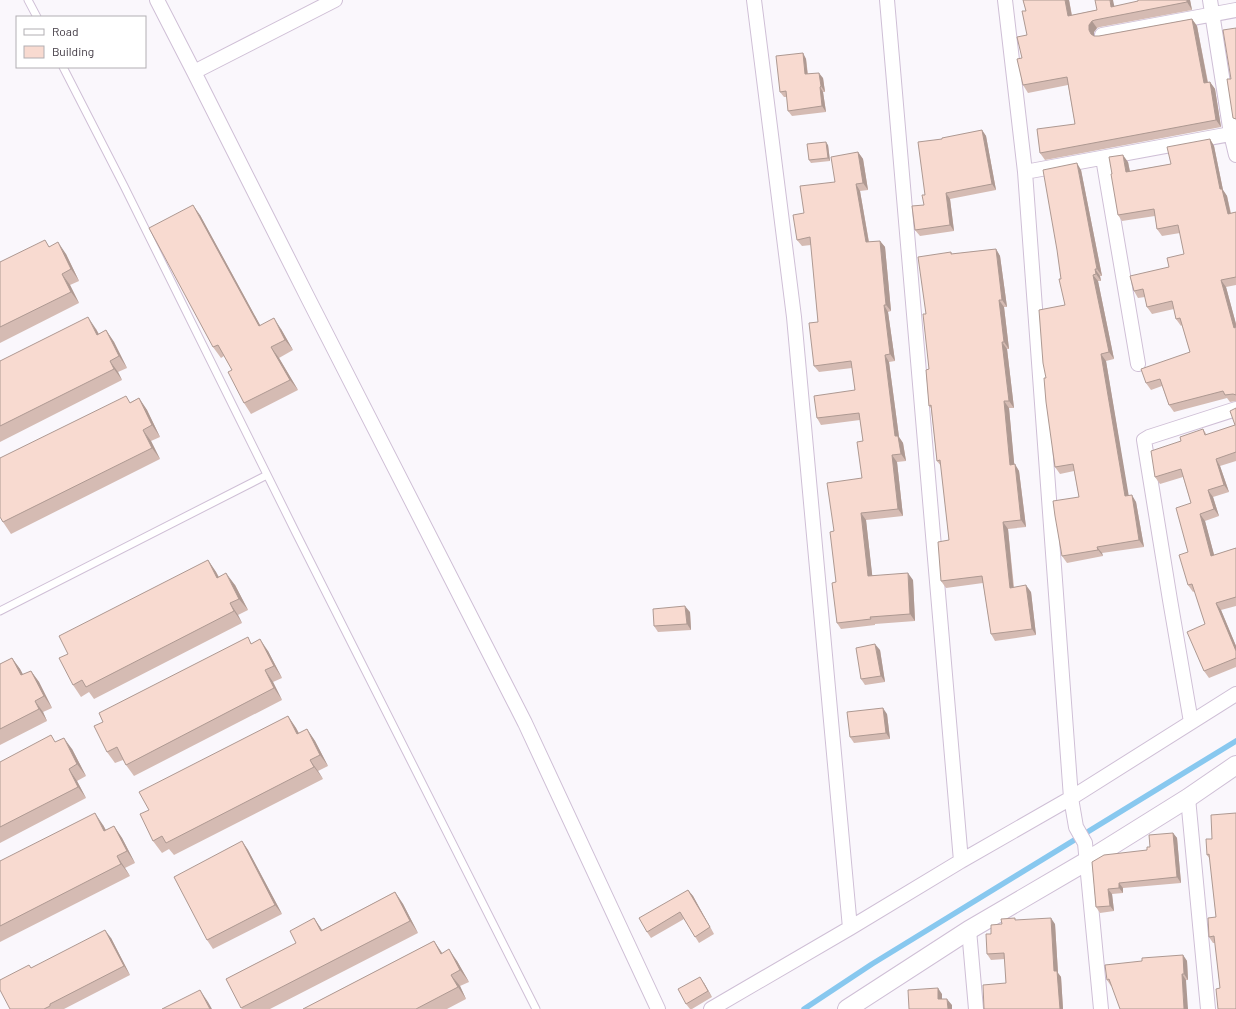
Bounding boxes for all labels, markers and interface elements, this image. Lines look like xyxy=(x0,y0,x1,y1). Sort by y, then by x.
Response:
legend xyxy=(16,16,146,68)
text: Road xyxy=(52,24,79,38)
text: Building xyxy=(52,44,94,58)

